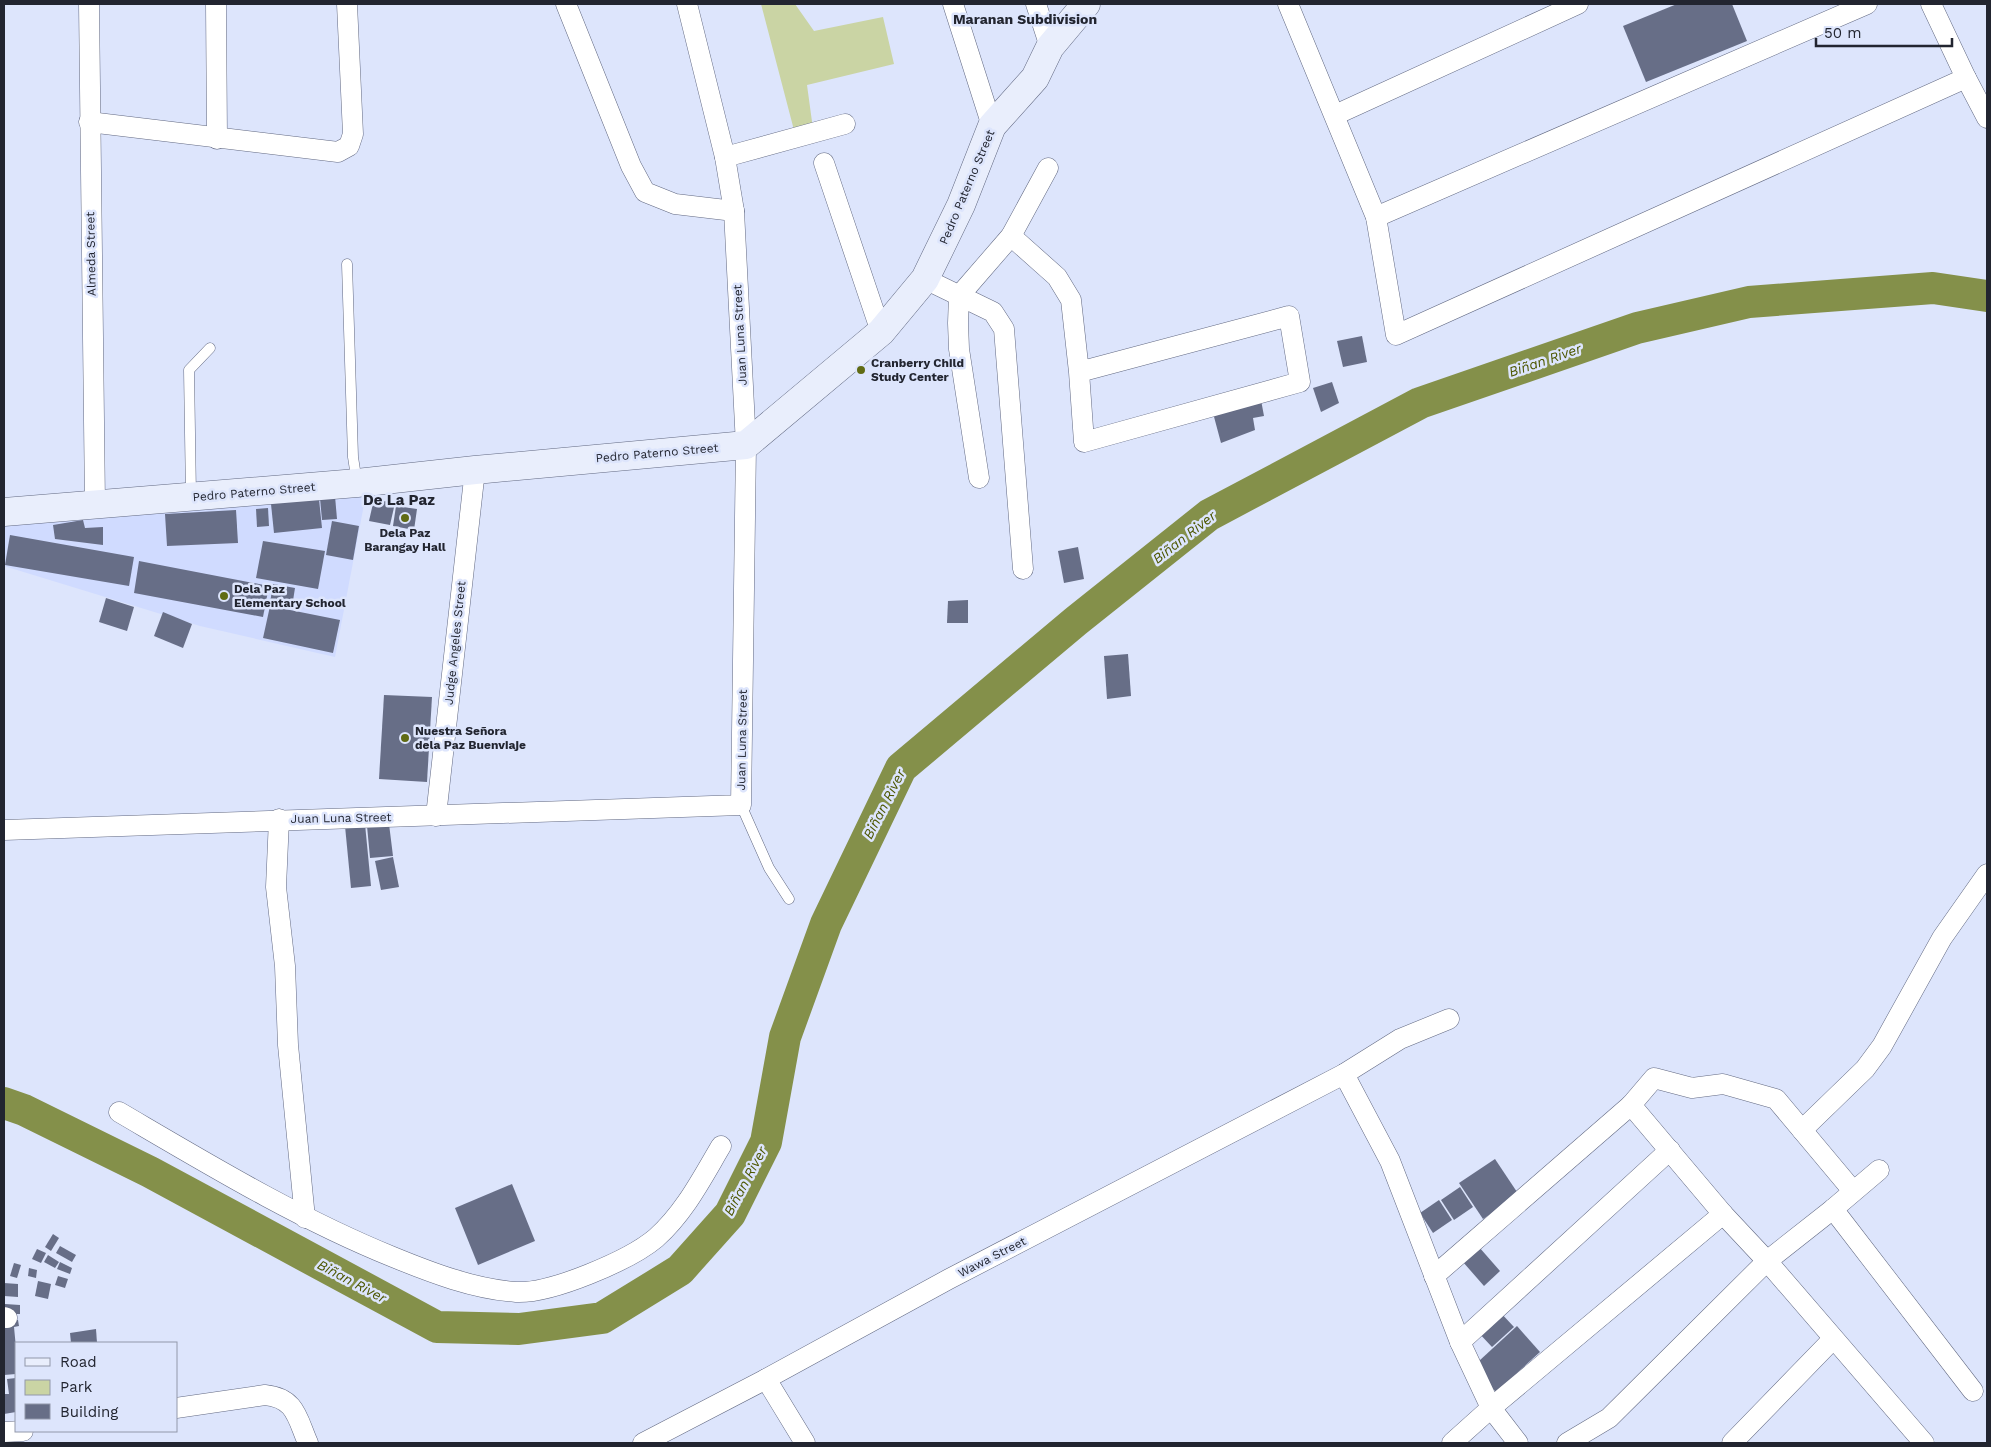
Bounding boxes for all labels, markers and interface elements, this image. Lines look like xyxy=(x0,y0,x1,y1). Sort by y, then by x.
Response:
district label: Maranan Subdivision xyxy=(953,11,1097,27)
scale bar xyxy=(1816,15,1952,47)
text: 50 m xyxy=(1824,24,1861,42)
street label: Pedro Paterno Street xyxy=(936,128,998,246)
street label: Almeda Street xyxy=(83,212,99,296)
street label: Juan Luna Street xyxy=(730,284,750,386)
water label: Biñan River xyxy=(1507,340,1584,380)
place label: Cranberry Child Study Center xyxy=(871,356,964,384)
marker: Cranberry Child Study Center xyxy=(855,364,867,376)
street label: Pedro Paterno Street xyxy=(595,441,719,465)
street label: Pedro Paterno Street xyxy=(192,480,316,504)
district label: De La Paz xyxy=(363,491,435,509)
water label: Biñan River xyxy=(1149,507,1219,567)
marker: Dela Paz Barangay Hall xyxy=(399,512,411,524)
place label: Dela Paz Barangay Hall xyxy=(364,526,446,554)
street label: Judge Angeles Street xyxy=(442,580,468,706)
place label: Dela Paz Elementary School xyxy=(234,582,346,610)
marker: Dela Paz Elementary School xyxy=(218,590,230,602)
street label: Juan Luna Street xyxy=(734,689,750,791)
place label: Nuestra Señora dela Paz Buenviaje xyxy=(415,724,526,752)
marker: Nuestra Señora dela Paz Buenviaje xyxy=(399,732,411,744)
water label: Biñan River xyxy=(860,766,909,841)
street label: Juan Luna Street xyxy=(290,810,392,826)
water label: Biñan River xyxy=(720,1143,770,1218)
street label: Wawa Street xyxy=(956,1234,1028,1280)
water label: Biñan River xyxy=(315,1256,390,1306)
legend xyxy=(15,1342,178,1432)
text: Road xyxy=(60,1353,97,1371)
text: Park xyxy=(60,1378,93,1396)
text: Building xyxy=(60,1403,118,1421)

